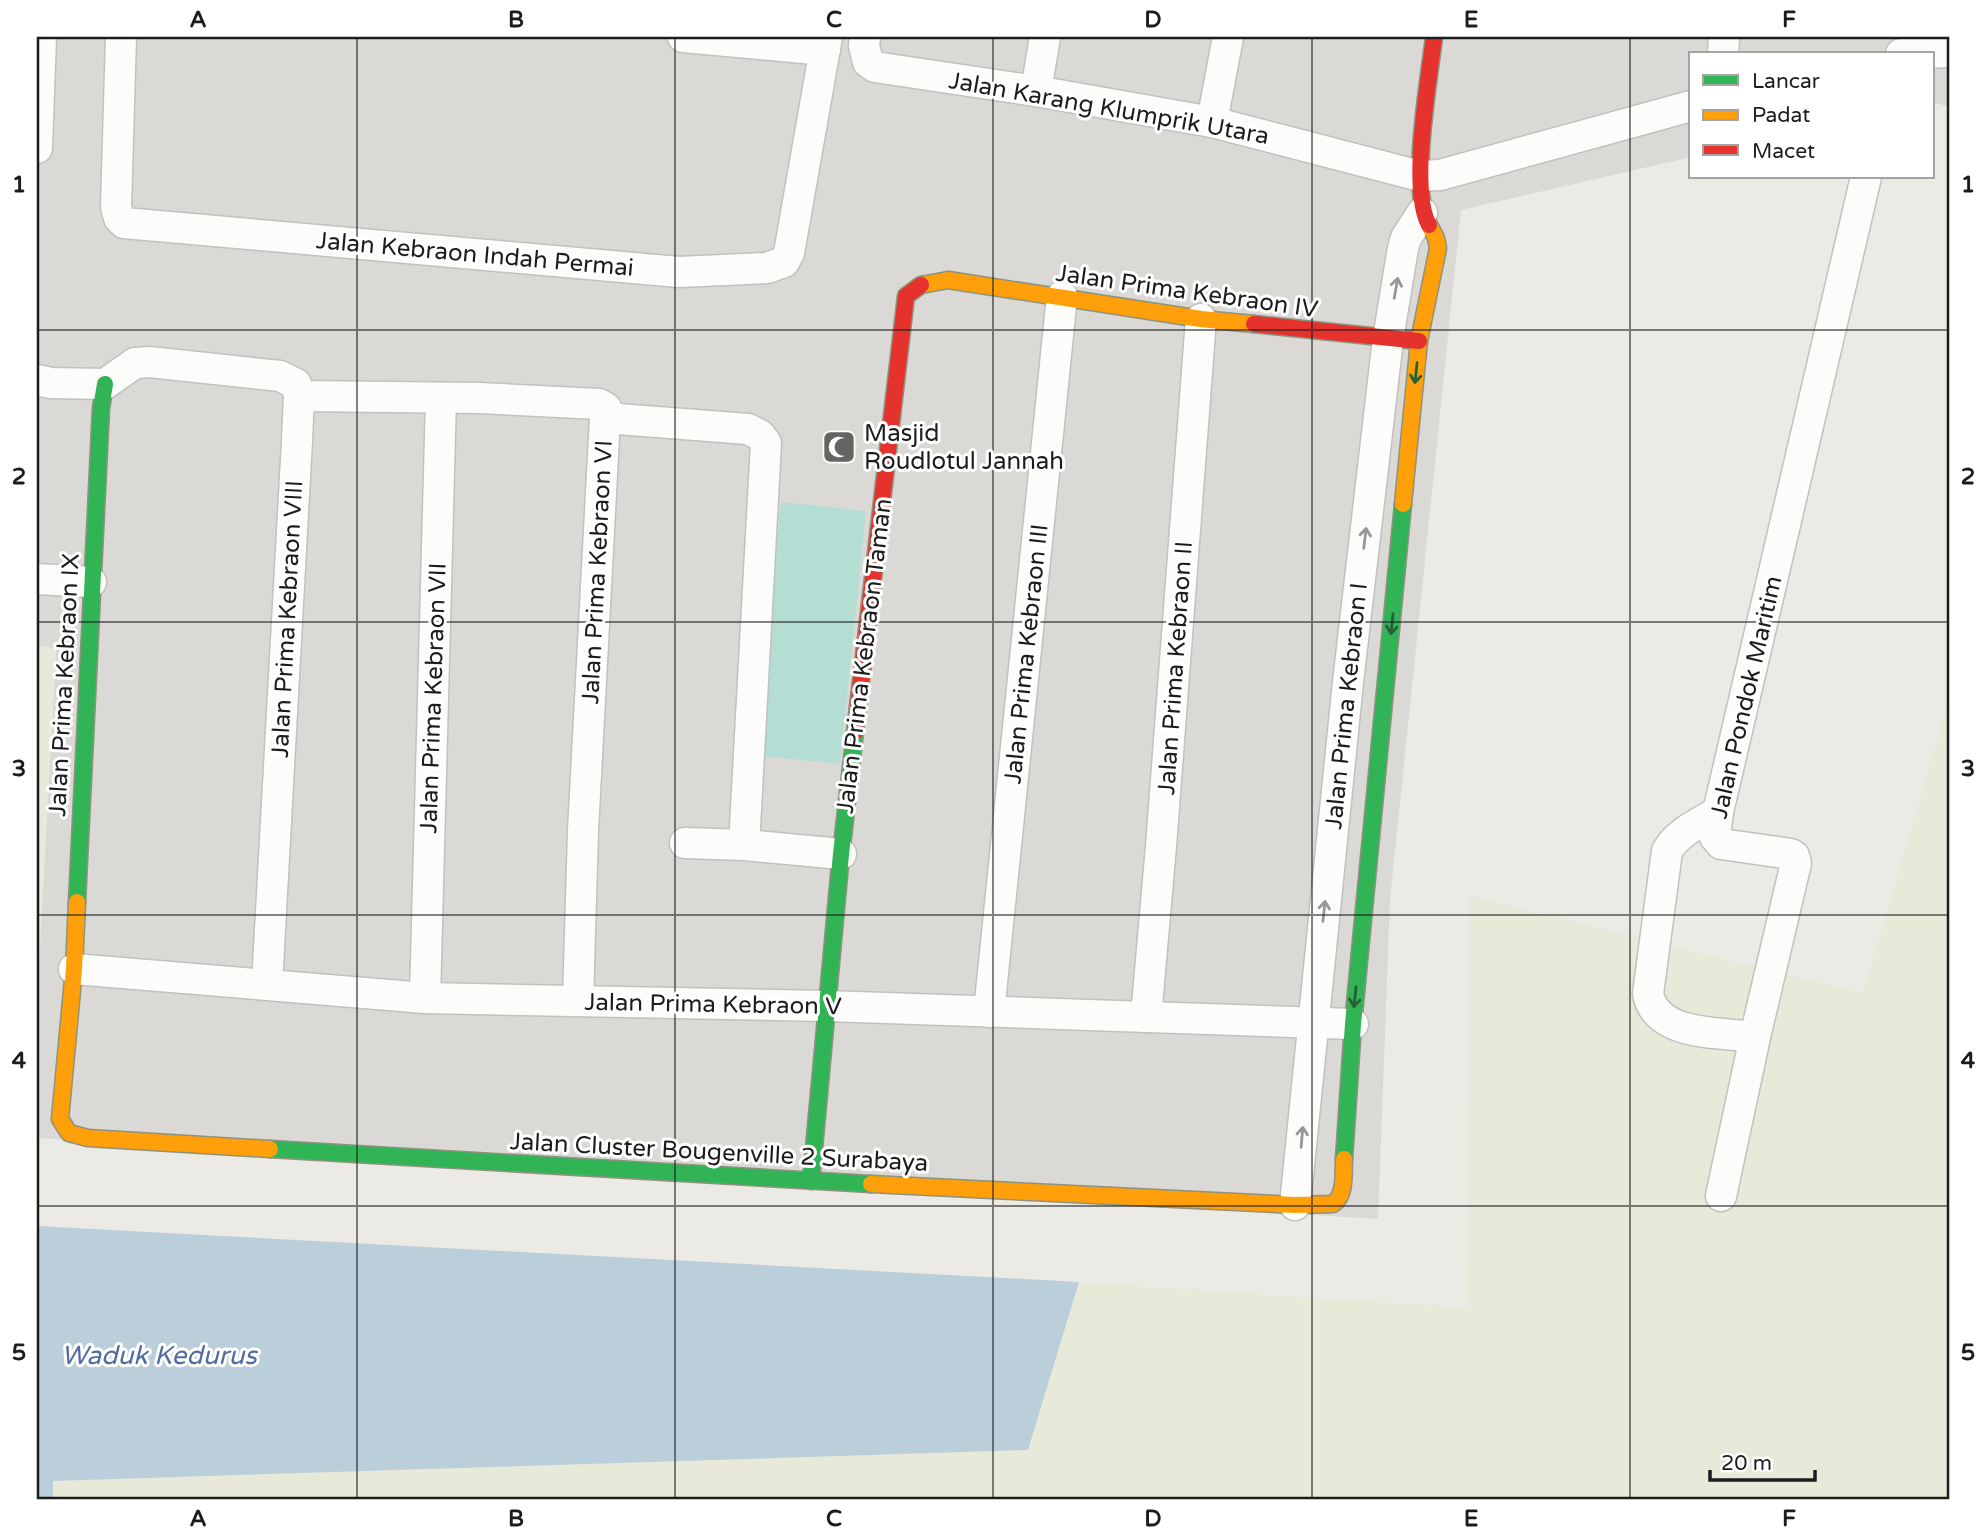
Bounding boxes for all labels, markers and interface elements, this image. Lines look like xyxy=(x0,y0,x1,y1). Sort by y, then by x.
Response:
text: A xyxy=(189,6,207,34)
text: B xyxy=(508,6,524,34)
text: C xyxy=(826,6,842,34)
text: D xyxy=(1144,6,1162,34)
text: E xyxy=(1464,6,1478,34)
text: F xyxy=(1782,6,1796,34)
legend xyxy=(1689,52,1934,178)
street label: Jalan Karang Klumprik Utara xyxy=(946,66,1271,151)
text: Lancar xyxy=(1752,69,1820,94)
text: Padat xyxy=(1752,103,1810,128)
text: Macet xyxy=(1752,139,1815,164)
text: 1 xyxy=(12,171,26,199)
text: 1 xyxy=(1961,171,1975,199)
street label: Jalan Kebraon Indah Permai xyxy=(315,226,635,283)
street label: Jalan Prima Kebraon IV xyxy=(1054,259,1320,324)
one-way arrow xyxy=(1390,278,1403,300)
one-way arrow xyxy=(1409,362,1422,384)
place label: Masjid Roudlotul Jannah xyxy=(864,419,1064,476)
mosque icon: Masjid Roudlotul Jannah xyxy=(820,428,858,466)
street label: Jalan Prima Kebraon VI xyxy=(576,439,619,705)
text: 2 xyxy=(12,463,26,491)
text: 2 xyxy=(1961,463,1975,491)
street label: Jalan Prima Kebraon VIII xyxy=(266,479,309,759)
street label: Jalan Prima Kebraon Taman xyxy=(831,497,898,815)
street label: Jalan Prima Kebraon III xyxy=(998,523,1055,786)
one-way arrow xyxy=(1358,528,1371,550)
street label: Jalan Prima Kebraon II xyxy=(1152,540,1199,796)
street label: Jalan Prima Kebraon IX xyxy=(43,553,86,817)
street label: Jalan Prima Kebraon VII xyxy=(414,562,453,834)
street label: Jalan Pondok Maritim xyxy=(1704,573,1789,821)
street label: Jalan Prima Kebraon I xyxy=(1319,581,1374,831)
one-way arrow xyxy=(1385,612,1398,635)
text: 3 xyxy=(12,755,26,783)
text: 3 xyxy=(1961,755,1975,783)
one-way arrow xyxy=(1318,900,1331,923)
one-way arrow xyxy=(1348,985,1361,1008)
street label: Jalan Prima Kebraon V xyxy=(584,988,842,1021)
text: 4 xyxy=(12,1047,27,1075)
text: 4 xyxy=(1961,1047,1976,1075)
one-way arrow xyxy=(1296,1126,1309,1149)
street label: Jalan Cluster Bougenville 2 Surabaya xyxy=(509,1127,929,1178)
text: 5 xyxy=(12,1339,26,1367)
text: 5 xyxy=(1961,1339,1975,1367)
water label: Waduk Kedurus xyxy=(61,1340,258,1371)
scale bar xyxy=(1710,1439,1815,1483)
text: 20 m xyxy=(1721,1451,1772,1476)
text: A xyxy=(189,1505,207,1533)
text: B xyxy=(508,1505,524,1533)
text: C xyxy=(826,1505,842,1533)
text: D xyxy=(1144,1505,1162,1533)
text: E xyxy=(1464,1505,1478,1533)
text: F xyxy=(1782,1505,1796,1533)

